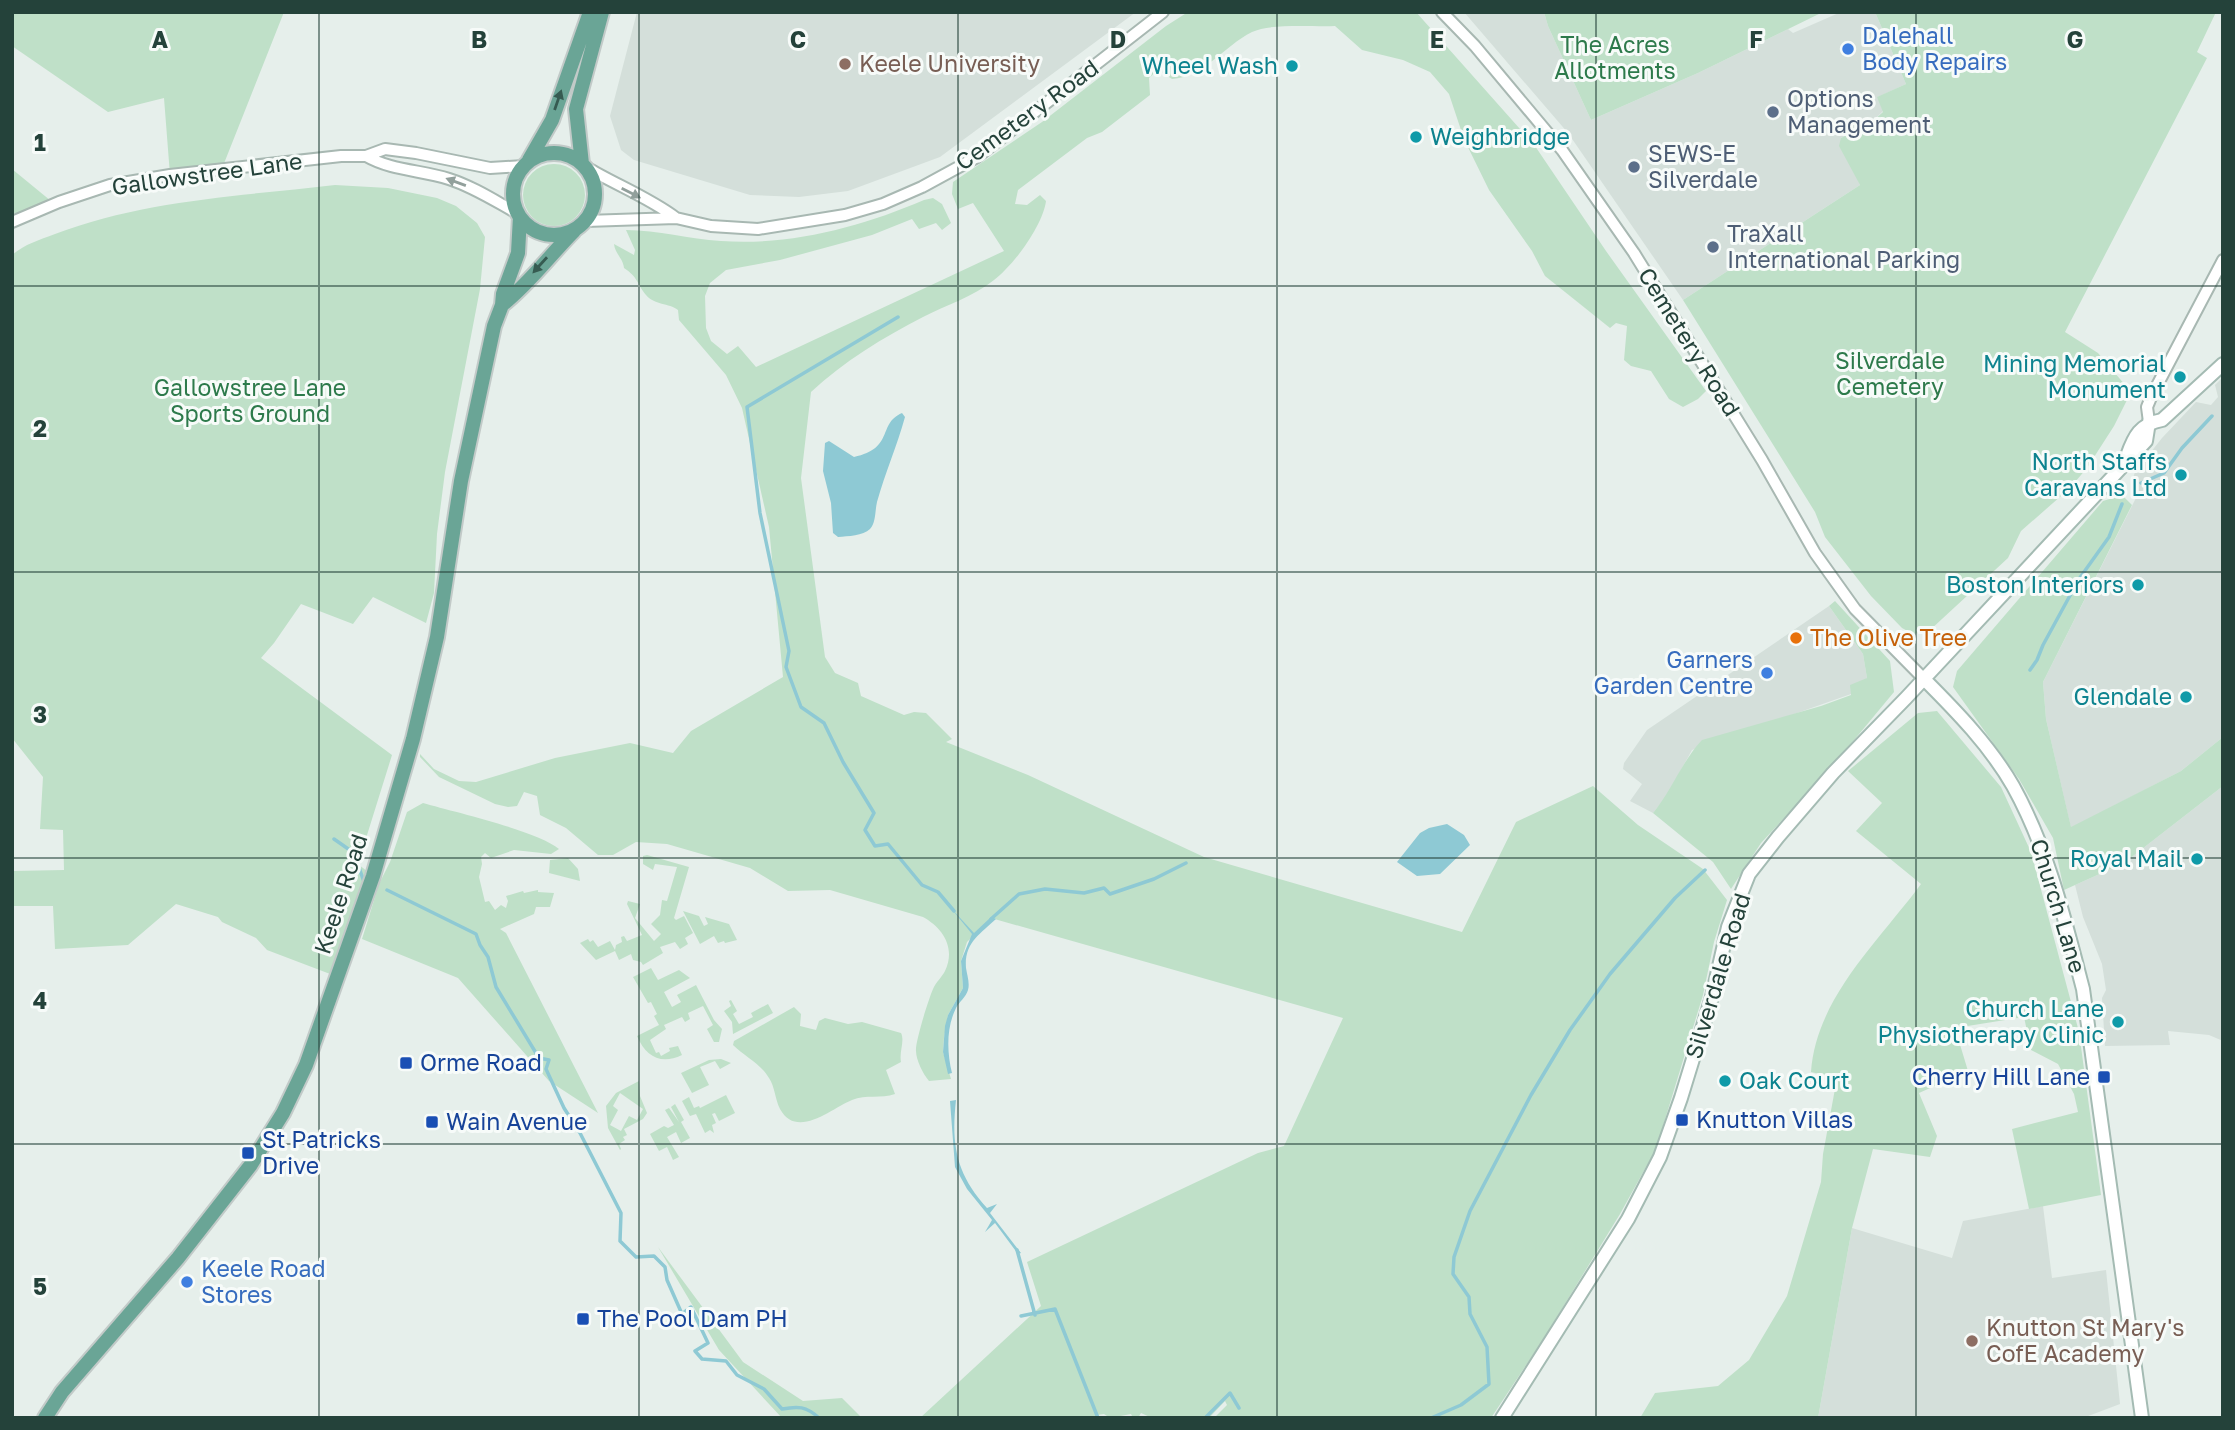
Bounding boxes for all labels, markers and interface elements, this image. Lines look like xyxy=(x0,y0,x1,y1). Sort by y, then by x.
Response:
place label: Dalehall Body Repairs xyxy=(1862,21,2007,75)
text: A xyxy=(152,25,169,53)
text: B xyxy=(471,25,487,53)
text: C xyxy=(790,25,806,53)
text: D xyxy=(1110,25,1126,53)
text: E xyxy=(1430,25,1444,53)
text: F xyxy=(1749,25,1763,53)
text: G xyxy=(2067,25,2083,53)
park label: The Acres Allotments xyxy=(1554,30,1676,84)
marker: Dalehall Body Repairs xyxy=(1840,41,1856,57)
place label: Keele University xyxy=(859,49,1040,77)
place label: Wheel Wash xyxy=(1141,51,1278,79)
street label: Cemetery Road xyxy=(949,53,1103,175)
marker: Keele University xyxy=(837,56,853,72)
marker: Wheel Wash xyxy=(1284,58,1300,74)
place label: Options Management xyxy=(1787,84,1931,138)
one-way arrow xyxy=(553,89,564,110)
marker: Options Management xyxy=(1765,104,1781,120)
place label: Weighbridge xyxy=(1430,122,1570,150)
text: 1 xyxy=(34,128,46,156)
marker: Weighbridge xyxy=(1408,129,1424,145)
place label: SEWS-E Silverdale xyxy=(1648,139,1758,193)
street label: Gallowstree Lane xyxy=(110,146,304,200)
marker: SEWS-E Silverdale xyxy=(1626,159,1642,175)
one-way arrow xyxy=(446,176,467,187)
one-way arrow xyxy=(621,187,641,198)
place label: TraXall International Parking xyxy=(1727,219,1960,273)
marker: TraXall International Parking xyxy=(1705,239,1721,255)
one-way arrow xyxy=(533,256,549,273)
street label: Cemetery Road xyxy=(1633,262,1747,421)
park label: Silverdale Cemetery xyxy=(1835,346,1945,400)
place label: Mining Memorial Monument xyxy=(1983,349,2166,403)
marker: Mining Memorial Monument xyxy=(2172,369,2188,385)
park label: Gallowstree Lane Sports Ground xyxy=(154,373,346,427)
text: 2 xyxy=(33,414,47,442)
place label: North Staffs Caravans Ltd xyxy=(2024,447,2167,501)
marker: North Staffs Caravans Ltd xyxy=(2173,467,2189,483)
place label: Boston Interiors xyxy=(1946,570,2124,598)
marker: Boston Interiors xyxy=(2130,577,2146,593)
place label: The Olive Tree xyxy=(1810,623,1967,651)
marker: The Olive Tree xyxy=(1788,630,1804,646)
place label: Garners Garden Centre xyxy=(1593,645,1753,699)
marker: Garners Garden Centre xyxy=(1759,665,1775,681)
place label: Glendale xyxy=(2074,682,2172,710)
marker: Glendale xyxy=(2178,689,2194,705)
text: 3 xyxy=(33,700,47,728)
street label: Keele Road xyxy=(307,830,373,957)
street label: Church Lane xyxy=(2025,835,2093,976)
place label: Royal Mail xyxy=(2070,844,2183,872)
marker: Royal Mail xyxy=(2189,851,2205,867)
street label: Silverdale Road xyxy=(1679,889,1756,1062)
text: 4 xyxy=(33,986,47,1014)
place label: Church Lane Physiotherapy Clinic xyxy=(1877,994,2104,1048)
marker: Church Lane Physiotherapy Clinic xyxy=(2110,1014,2126,1030)
place label: Orme Road xyxy=(420,1048,542,1076)
marker: Orme Road xyxy=(398,1055,414,1071)
place label: Cherry Hill Lane xyxy=(1912,1062,2090,1090)
place label: Oak Court xyxy=(1739,1066,1850,1094)
marker: Cherry Hill Lane xyxy=(2096,1069,2112,1085)
marker: Oak Court xyxy=(1717,1073,1733,1089)
place label: Knutton Villas xyxy=(1696,1105,1853,1133)
place label: Wain Avenue xyxy=(446,1107,587,1135)
marker: Knutton Villas xyxy=(1674,1112,1690,1128)
marker: Wain Avenue xyxy=(424,1114,440,1130)
place label: St Patricks Drive xyxy=(262,1125,381,1179)
marker: St Patricks Drive xyxy=(240,1145,256,1161)
place label: Keele Road Stores xyxy=(201,1254,326,1308)
text: 5 xyxy=(33,1272,47,1300)
marker: Keele Road Stores xyxy=(179,1274,195,1290)
place label: The Pool Dam PH xyxy=(597,1304,788,1332)
marker: The Pool Dam PH xyxy=(575,1311,591,1327)
place label: Knutton St Mary's CofE Academy xyxy=(1986,1313,2185,1367)
marker: Knutton St Mary's CofE Academy xyxy=(1964,1333,1980,1349)

